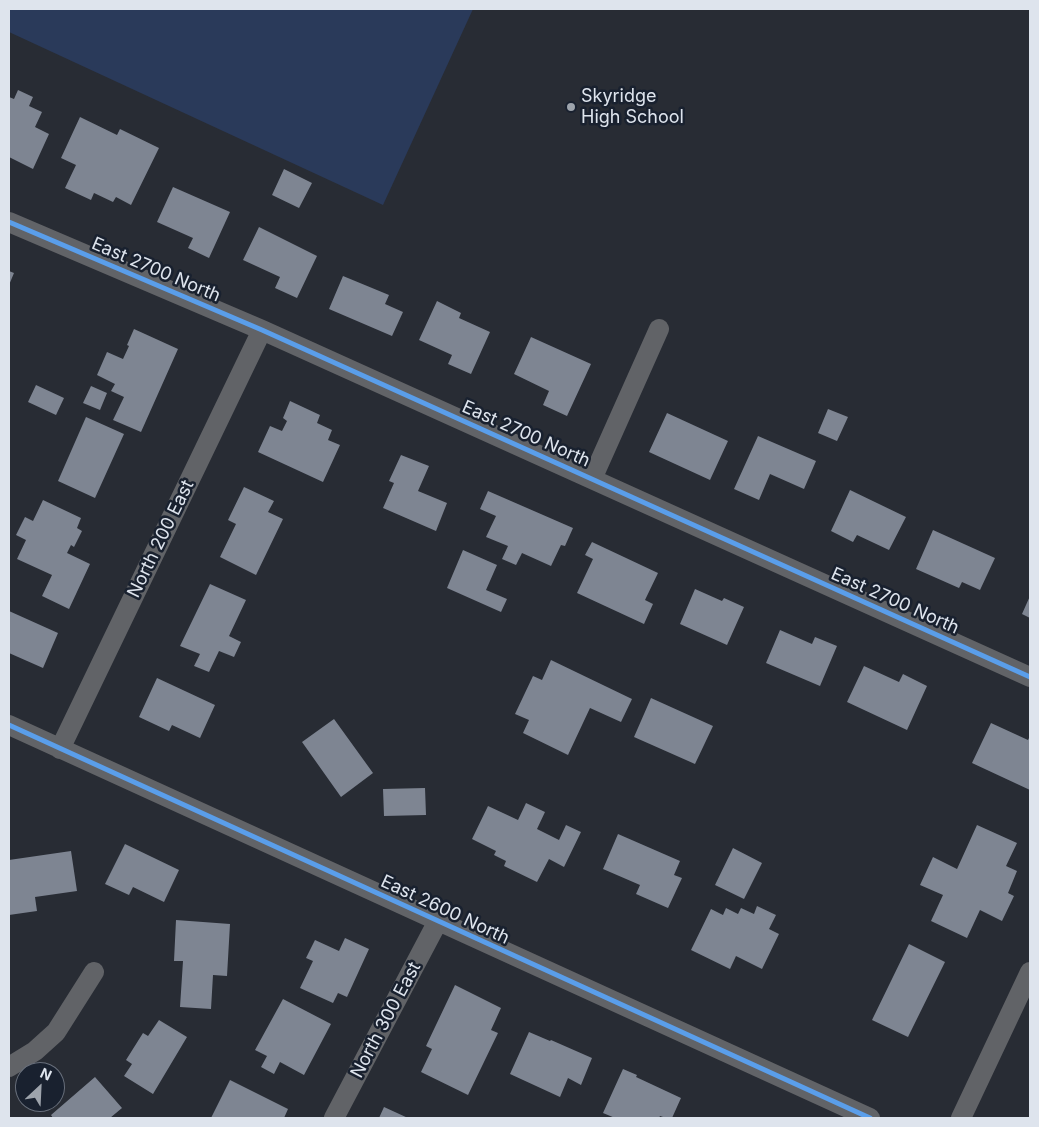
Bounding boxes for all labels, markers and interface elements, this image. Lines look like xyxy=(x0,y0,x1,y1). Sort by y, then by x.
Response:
place label: Skyridge High School xyxy=(581,86,684,128)
marker: Skyridge High School xyxy=(565,101,577,113)
street label: East 2700 North xyxy=(88,233,224,307)
street label: East 2700 North xyxy=(459,396,593,472)
street label: North 200 East xyxy=(123,477,199,601)
street label: East 2700 North xyxy=(828,563,962,639)
street label: East 2600 North xyxy=(377,871,513,949)
street label: North 300 East xyxy=(346,958,426,1082)
north arrow xyxy=(15,1062,65,1112)
text: N xyxy=(38,1064,55,1084)

